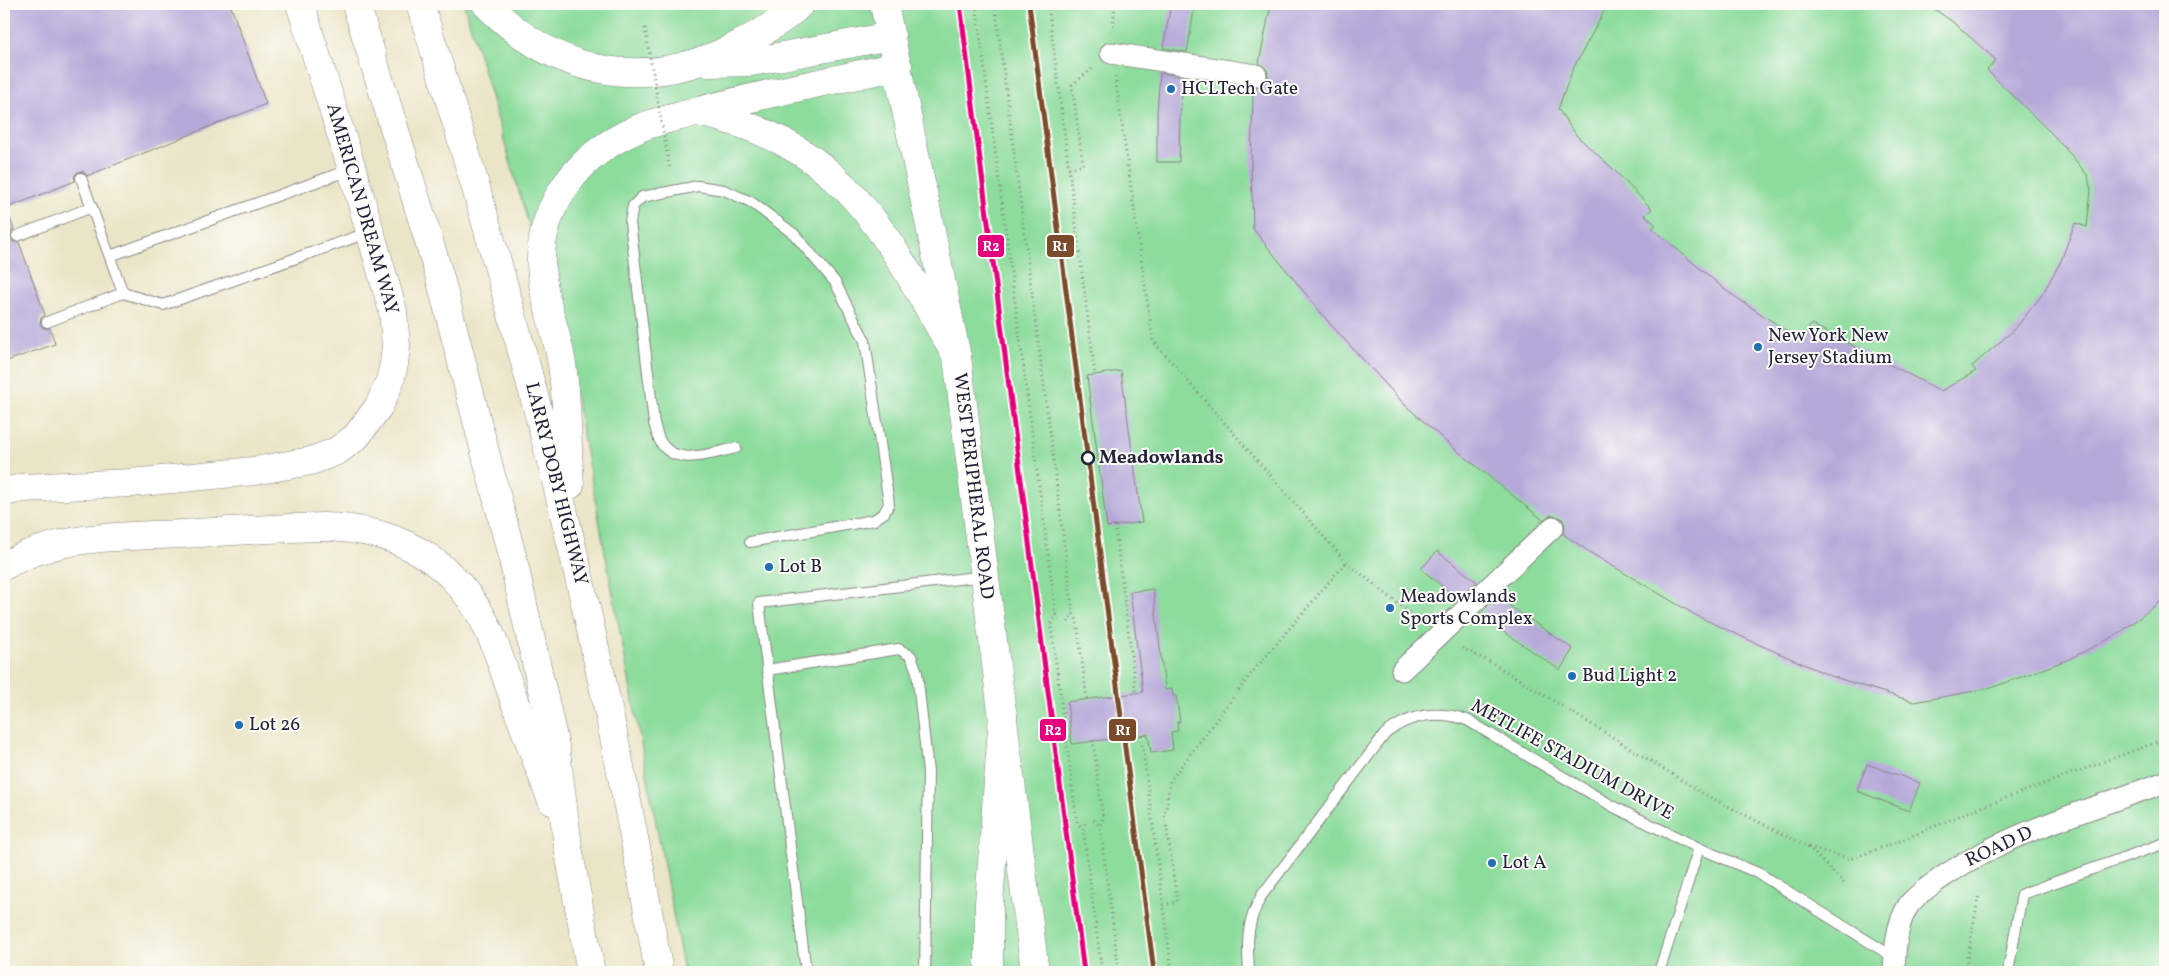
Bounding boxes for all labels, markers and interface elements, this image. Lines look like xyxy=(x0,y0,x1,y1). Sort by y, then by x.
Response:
place label: HCLTech Gate xyxy=(1181,76,1298,102)
marker: HCLTech Gate xyxy=(1165,83,1177,95)
street label: AMERICAN DREAM WAY xyxy=(319,100,405,318)
line badge: R2 xyxy=(977,234,1005,258)
line badge: R1 xyxy=(1046,234,1075,258)
text: R2 xyxy=(982,238,1000,257)
text: R1 xyxy=(1052,238,1068,257)
place label: New York New Jersey Stadium xyxy=(1768,323,1892,371)
marker: New York New Jersey Stadium xyxy=(1752,341,1764,353)
street label: WEST PERIPHERAL ROAD xyxy=(946,371,1000,601)
street label: LARRY DOBY HIGHWAY xyxy=(518,380,594,588)
place label: Meadowlands xyxy=(1099,445,1224,471)
marker: Meadowlands xyxy=(1081,451,1095,465)
place label: Lot B xyxy=(779,554,822,580)
marker: Lot B xyxy=(763,561,775,573)
place label: Meadowlands Sports Complex xyxy=(1400,584,1533,632)
marker: Meadowlands Sports Complex xyxy=(1384,602,1396,614)
place label: Bud Light 2 xyxy=(1582,663,1677,689)
marker: Bud Light 2 xyxy=(1566,670,1578,682)
street label: METLIFE STADIUM DRIVE xyxy=(1466,693,1678,827)
place label: Lot 26 xyxy=(249,712,300,738)
line badge: R2 xyxy=(1039,718,1067,742)
line badge: R1 xyxy=(1108,718,1137,742)
marker: Lot 26 xyxy=(233,719,245,731)
text: R2 xyxy=(1044,722,1062,741)
text: R1 xyxy=(1115,722,1131,741)
street label: ROAD D xyxy=(1961,820,2037,874)
place label: Lot A xyxy=(1502,850,1547,876)
marker: Lot A xyxy=(1486,857,1498,869)

